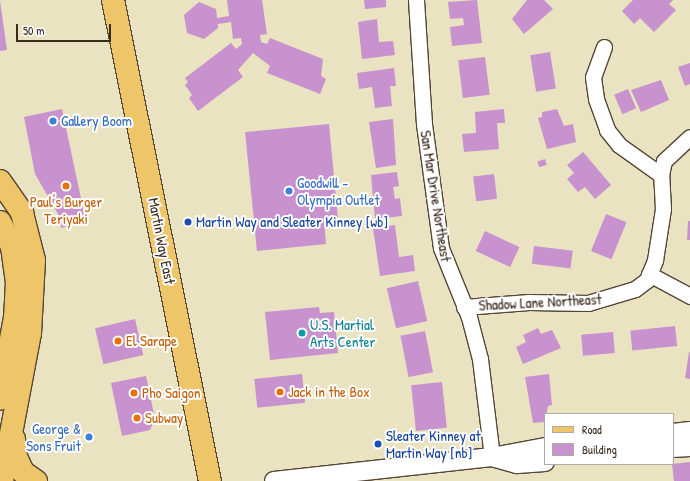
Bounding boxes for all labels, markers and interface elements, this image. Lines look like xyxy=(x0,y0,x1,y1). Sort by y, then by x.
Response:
scale bar xyxy=(18,16,113,42)
text: 50 m xyxy=(23,22,44,39)
place label: Gallery Boom xyxy=(61,112,132,130)
marker: Gallery Boom xyxy=(48,116,58,126)
street label: San Mar Drive Northeast xyxy=(417,129,455,263)
place label: Goodwill - Olympia Outlet xyxy=(297,173,380,208)
marker: Paul's Burger Teriyaki xyxy=(61,181,71,191)
marker: Goodwill - Olympia Outlet xyxy=(284,186,294,196)
place label: Paul's Burger Teriyaki xyxy=(30,192,102,227)
street label: Martin Way East xyxy=(145,196,179,286)
place label: Martin Way and Sleater Kinney [wb] xyxy=(196,213,388,231)
marker: Martin Way and Sleater Kinney [wb] xyxy=(183,217,193,227)
street label: Shadow Lane Northeast xyxy=(478,290,602,314)
place label: U.S. Martial Arts Center xyxy=(310,315,375,350)
marker: U.S. Martial Arts Center xyxy=(297,328,307,338)
place label: El Sarape xyxy=(126,332,177,350)
marker: El Sarape xyxy=(113,336,123,346)
place label: Jack in the Box xyxy=(288,383,370,401)
place label: Pho Saigon xyxy=(142,384,201,402)
marker: Jack in the Box xyxy=(275,387,285,397)
marker: Pho Saigon xyxy=(129,388,139,398)
place label: Subway xyxy=(145,409,183,427)
marker: Subway xyxy=(132,413,142,423)
legend xyxy=(544,413,674,465)
place label: George & Sons Fruit xyxy=(26,419,81,454)
text: Road xyxy=(582,421,602,438)
place label: Sleater Kinney at Martin Way [nb] xyxy=(386,426,481,461)
marker: George & Sons Fruit xyxy=(84,432,94,442)
marker: Sleater Kinney at Martin Way [nb] xyxy=(373,439,383,449)
text: Building xyxy=(582,441,617,458)

